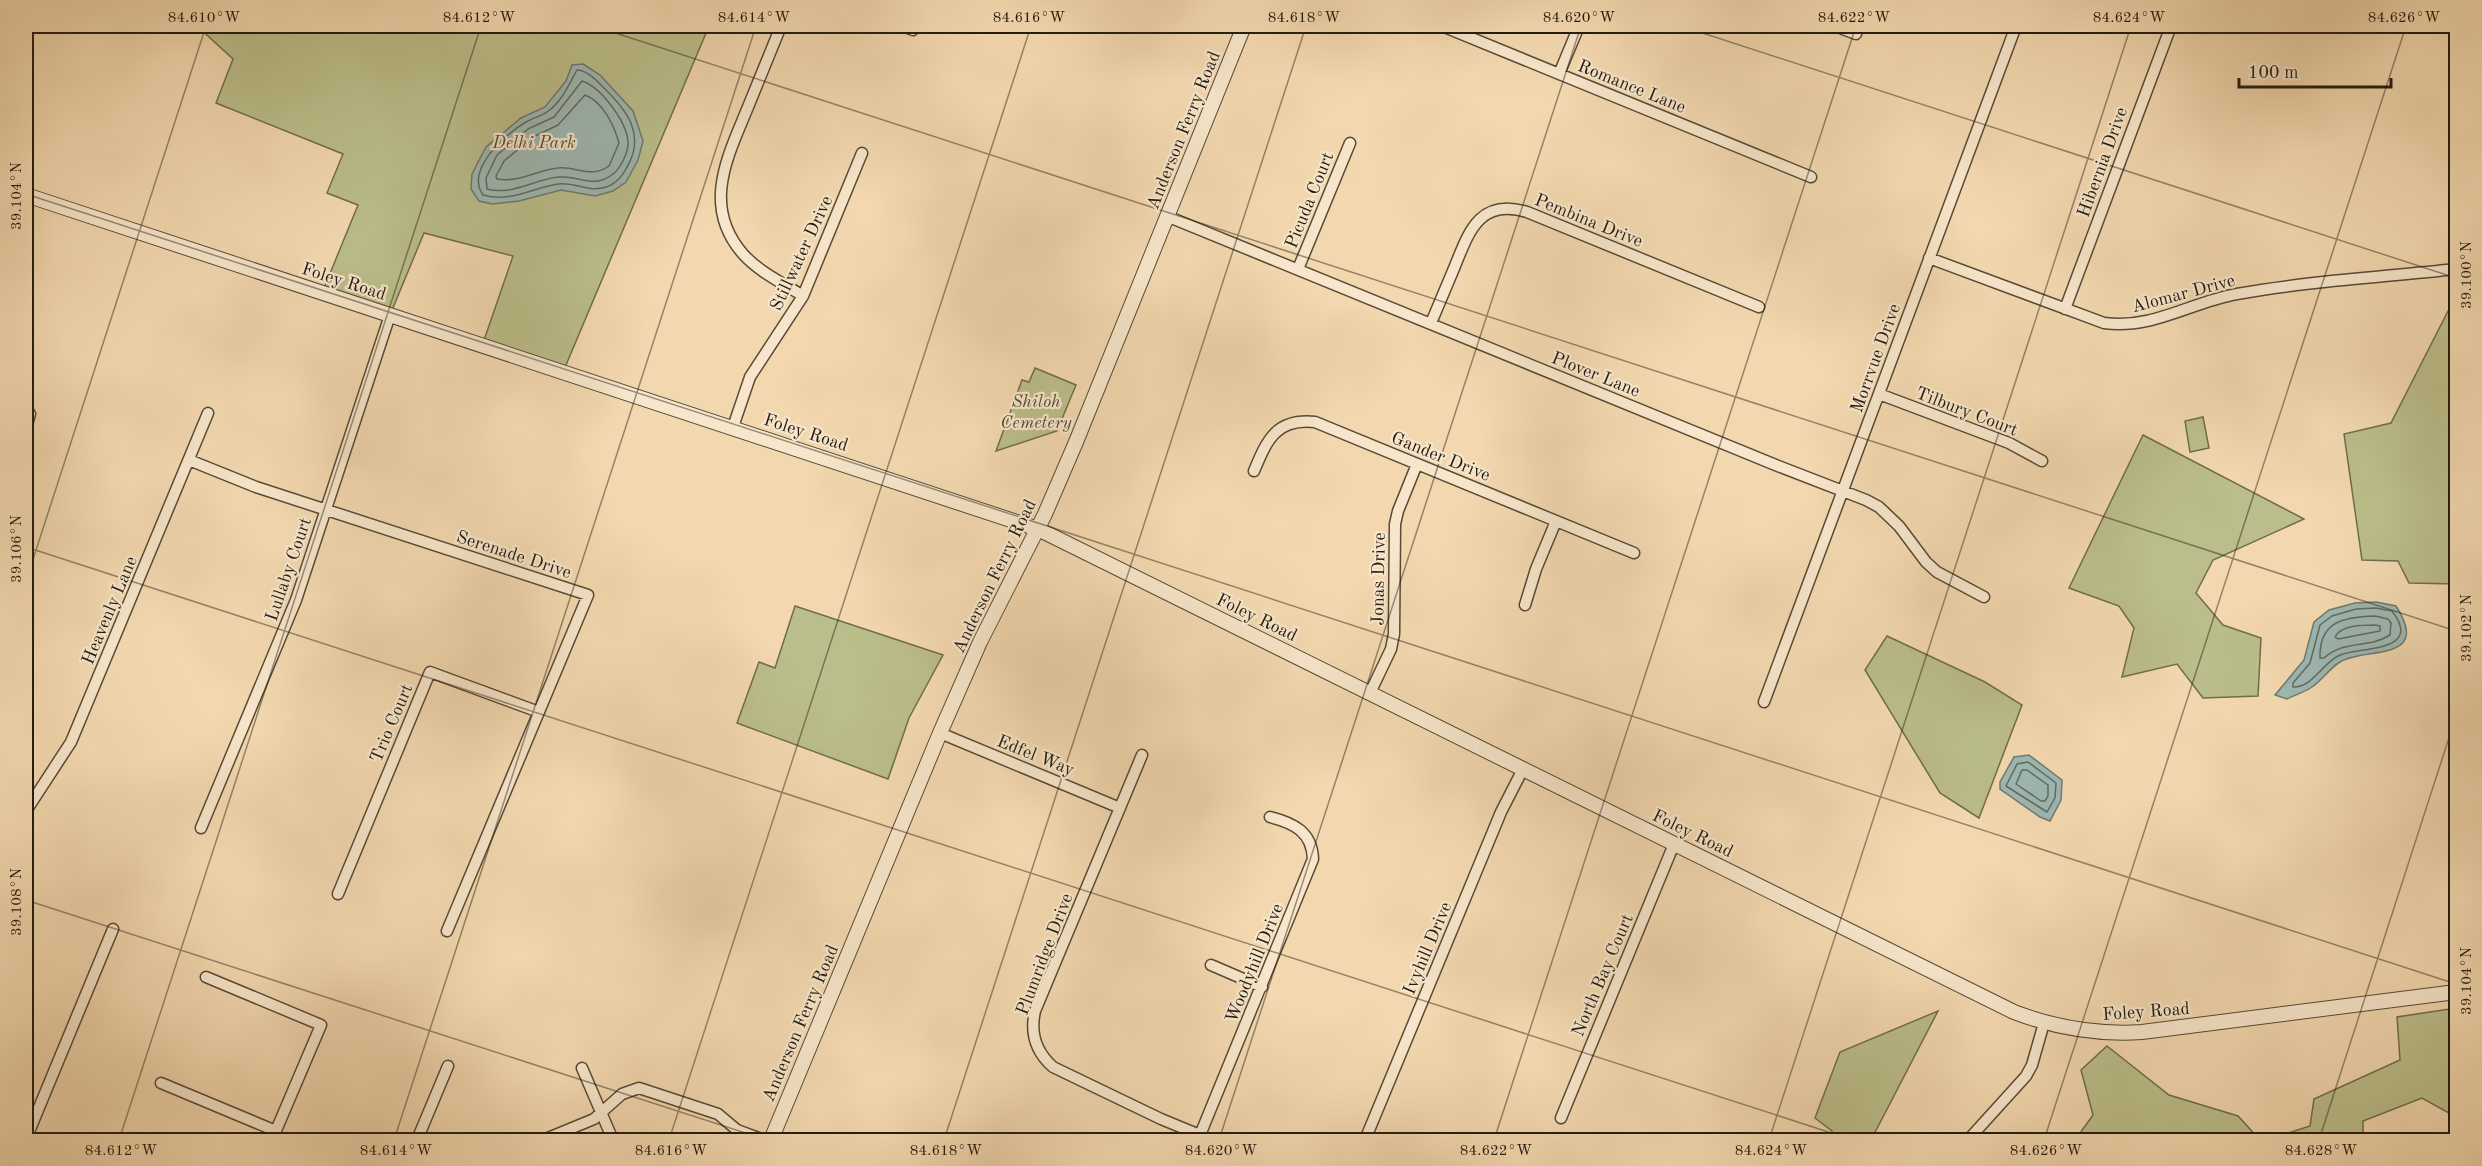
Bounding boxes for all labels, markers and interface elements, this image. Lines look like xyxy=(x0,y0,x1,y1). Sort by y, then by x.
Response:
text: 84.610°W xyxy=(168,11,240,26)
text: 84.612°W xyxy=(443,11,515,26)
text: 84.614°W xyxy=(718,11,790,26)
text: 84.616°W xyxy=(993,11,1065,26)
text: 84.618°W xyxy=(1268,11,1340,26)
text: 84.620°W xyxy=(1543,11,1615,26)
text: 84.622°W xyxy=(1818,11,1890,26)
text: 84.624°W xyxy=(2093,11,2165,26)
text: 84.626°W xyxy=(2368,11,2440,26)
street label: Anderson Ferry Road xyxy=(1144,49,1224,212)
scale bar xyxy=(2239,51,2390,89)
street label: Romance Lane xyxy=(1575,57,1688,117)
text: 100 m xyxy=(2248,64,2299,82)
street label: Hibernia Drive xyxy=(2075,105,2131,220)
park label: Delhi Park xyxy=(491,134,576,152)
street label: Picuda Court xyxy=(1282,150,1337,251)
text: 39.104°N xyxy=(10,162,25,230)
street label: Pembina Drive xyxy=(1532,191,1645,251)
street label: Stillwater Drive xyxy=(767,193,836,314)
text: 39.100°N xyxy=(2460,241,2475,309)
street label: Foley Road xyxy=(299,260,388,304)
street label: Alomar Drive xyxy=(2130,272,2237,316)
street label: Morrvue Drive xyxy=(1848,301,1904,415)
street label: Plover Lane xyxy=(1549,349,1642,401)
street label: Tilbury Court xyxy=(1913,384,2020,440)
park label: Shiloh Cemetery xyxy=(1000,393,1072,432)
street label: Foley Road xyxy=(761,411,850,455)
street label: Gander Drive xyxy=(1389,429,1493,485)
street label: Anderson Ferry Road xyxy=(950,497,1040,656)
text: 39.106°N xyxy=(10,515,25,583)
street label: Lullaby Court xyxy=(263,515,315,623)
street label: Serenade Drive xyxy=(454,528,573,582)
street label: Jonas Drive xyxy=(1369,532,1389,626)
street label: Heavenly Lane xyxy=(79,554,141,667)
street label: Foley Road xyxy=(1213,591,1300,645)
text: 39.102°N xyxy=(2460,594,2475,662)
street label: Trio Court xyxy=(367,682,416,765)
street label: Edfel Way xyxy=(994,732,1077,780)
street label: Foley Road xyxy=(1649,807,1736,861)
text: 39.108°N xyxy=(10,868,25,936)
street label: Plumridge Drive xyxy=(1013,891,1076,1018)
street label: Ivyhill Drive xyxy=(1400,899,1456,997)
street label: Woodyhill Drive xyxy=(1223,901,1287,1026)
street label: North Bay Court xyxy=(1569,911,1637,1039)
street label: Anderson Ferry Road xyxy=(760,942,842,1105)
text: 39.104°N xyxy=(2460,947,2475,1015)
street label: Foley Road xyxy=(2102,1000,2190,1024)
text: 84.612°W xyxy=(85,1144,157,1159)
text: 84.614°W xyxy=(360,1144,432,1159)
text: 84.616°W xyxy=(635,1144,707,1159)
text: 84.618°W xyxy=(910,1144,982,1159)
text: 84.620°W xyxy=(1185,1144,1257,1159)
text: 84.622°W xyxy=(1460,1144,1532,1159)
text: 84.624°W xyxy=(1735,1144,1807,1159)
text: 84.626°W xyxy=(2010,1144,2082,1159)
text: 84.628°W xyxy=(2285,1144,2357,1159)

